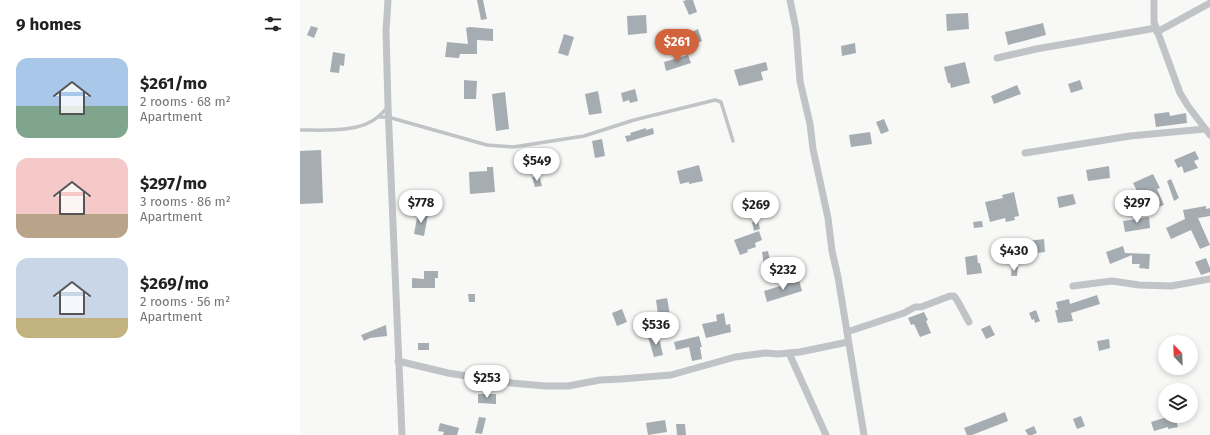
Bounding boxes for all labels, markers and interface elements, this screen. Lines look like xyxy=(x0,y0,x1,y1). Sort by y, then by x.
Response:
icon: filters xyxy=(262,13,284,35)
text: 9 homes xyxy=(16,14,81,35)
pin: $261 xyxy=(653,29,701,63)
text: $261 xyxy=(664,34,690,49)
text: $261/mo xyxy=(140,73,207,94)
icon: home xyxy=(48,74,96,122)
text: 2 rooms · 68 m² xyxy=(140,94,231,109)
text: Apartment xyxy=(140,109,202,124)
pin: $549 xyxy=(513,148,561,182)
text: $549 xyxy=(523,153,551,168)
text: $297/mo xyxy=(140,173,207,194)
icon: home xyxy=(48,174,96,222)
pin: $778 xyxy=(397,190,445,224)
pin: $297 xyxy=(1113,190,1161,224)
pin: $269 xyxy=(732,192,780,226)
text: 3 rooms · 86 m² xyxy=(140,194,231,209)
text: $778 xyxy=(408,195,434,210)
text: $297 xyxy=(1124,195,1150,210)
text: $269 xyxy=(742,197,770,212)
text: Apartment xyxy=(140,209,202,224)
pin: $430 xyxy=(990,238,1038,272)
text: $430 xyxy=(1000,243,1028,258)
pin: $232 xyxy=(759,257,807,291)
text: $232 xyxy=(769,262,797,277)
text: $269/mo xyxy=(140,273,209,294)
icon: home xyxy=(48,274,96,322)
text: 2 rooms · 56 m² xyxy=(140,294,230,309)
text: Apartment xyxy=(140,309,202,324)
pin: $536 xyxy=(632,312,680,346)
text: $536 xyxy=(642,317,670,332)
north arrow xyxy=(1158,335,1198,375)
map controls xyxy=(1158,335,1198,423)
pin: $253 xyxy=(463,365,511,399)
text: $253 xyxy=(473,370,501,385)
button: layers xyxy=(1158,383,1198,423)

